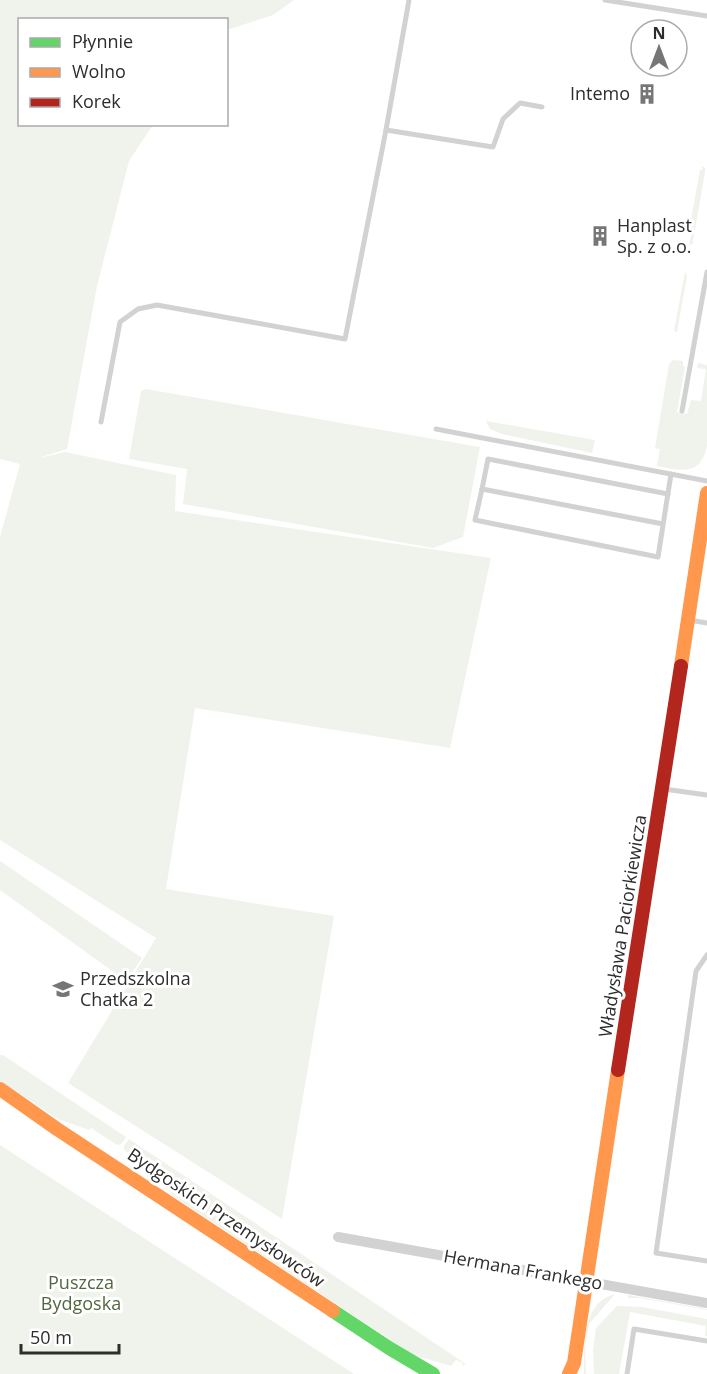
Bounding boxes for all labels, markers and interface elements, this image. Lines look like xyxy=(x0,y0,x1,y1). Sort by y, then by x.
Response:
legend xyxy=(18,18,228,126)
north arrow xyxy=(629,18,689,78)
text: N xyxy=(652,22,666,44)
text: Płynnie xyxy=(72,29,133,53)
text: Wolno xyxy=(72,59,126,83)
place label: Intemo xyxy=(570,81,630,105)
building icon: Intemo xyxy=(635,82,659,106)
text: Korek xyxy=(72,89,121,113)
place label: Hanplast Sp. z o.o. xyxy=(617,213,692,258)
building icon: Hanplast Sp. z o.o. xyxy=(588,224,612,248)
street label: Władysława Paciorkiewicza xyxy=(593,813,651,1039)
place label: Przedszkolna Chatka 2 xyxy=(80,966,191,1011)
school or university icon: Przedszkolna Chatka 2 xyxy=(51,977,75,1001)
street label: Bydgoskich Przemysłowców xyxy=(123,1142,330,1292)
street label: Hermana Frankego xyxy=(442,1243,605,1295)
park label: Puszcza Bydgoska xyxy=(41,1270,121,1315)
scale bar xyxy=(21,1317,118,1355)
text: 50 m xyxy=(30,1325,72,1349)

